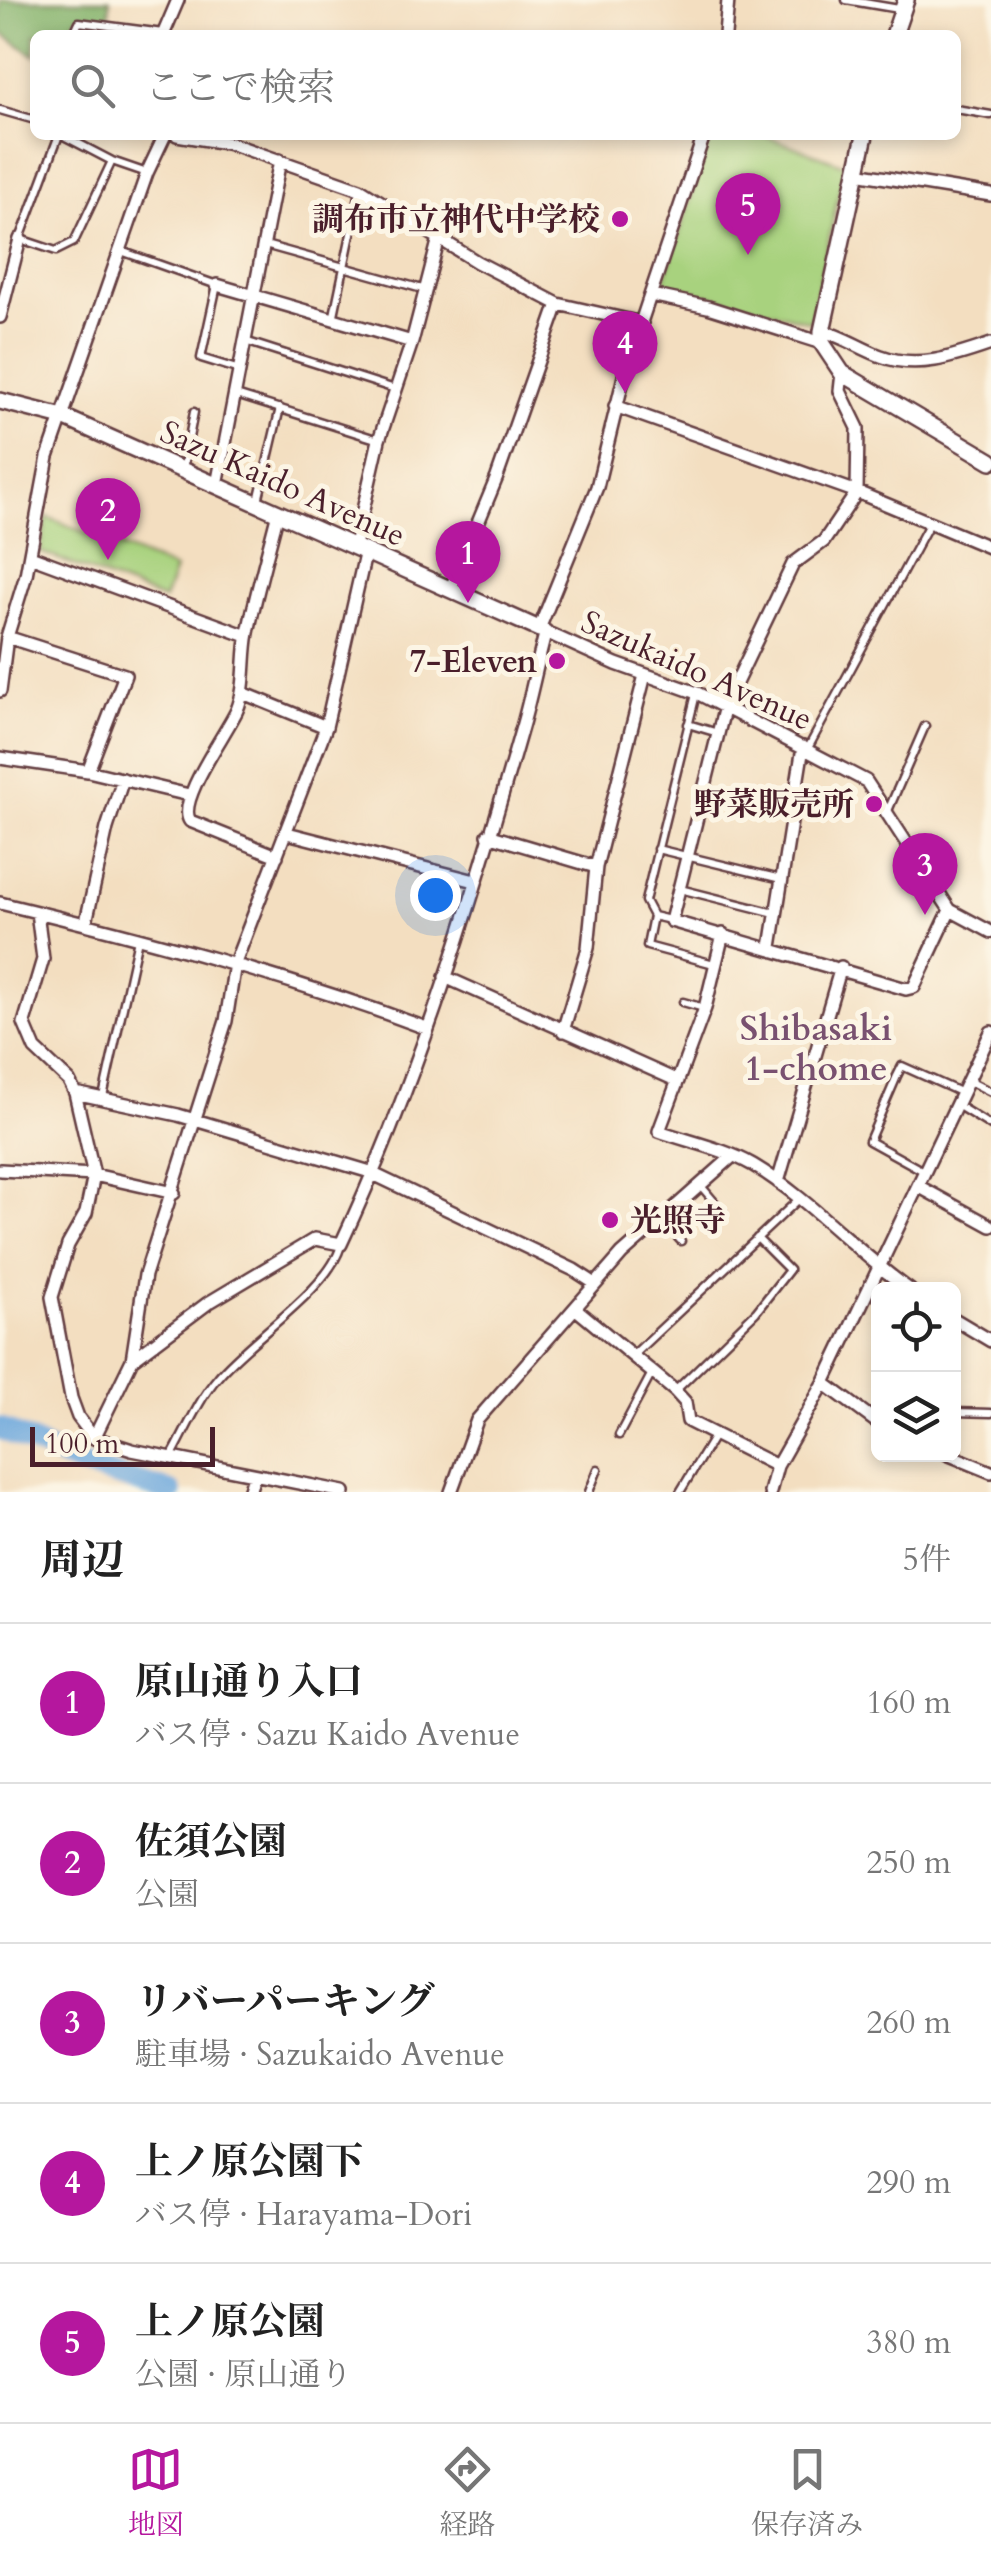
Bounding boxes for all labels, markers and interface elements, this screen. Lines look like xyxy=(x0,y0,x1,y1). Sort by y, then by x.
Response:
search box xyxy=(30,30,961,140)
icon: search xyxy=(65,58,120,113)
text: ここで検索 xyxy=(145,62,335,114)
pin: 5 xyxy=(716,172,780,255)
place label: 調布市立神代中学校 xyxy=(312,198,600,242)
marker: 調布市立神代中学校 xyxy=(609,208,631,230)
pin: 4 xyxy=(592,310,658,393)
street label: Sazu Kaido Avenue xyxy=(153,410,412,558)
pin: 2 xyxy=(76,478,140,560)
pin: 1 xyxy=(436,520,500,603)
street label: Sazukaido Avenue xyxy=(574,600,819,742)
place label: 7-Eleven xyxy=(410,640,537,684)
marker: 7-Eleven xyxy=(546,650,568,672)
place label: 野菜販売所 xyxy=(694,783,854,827)
marker: 野菜販売所 xyxy=(863,793,885,815)
pin: 3 xyxy=(892,832,958,915)
your location xyxy=(410,870,461,921)
district label: Shibasaki 1-chome xyxy=(740,1005,892,1093)
place label: 光照寺 xyxy=(630,1199,726,1243)
marker: 光照寺 xyxy=(599,1209,621,1231)
map controls xyxy=(871,1282,961,1462)
button: locate xyxy=(871,1282,961,1372)
button: layers xyxy=(871,1372,961,1462)
scale bar xyxy=(30,1422,215,1466)
text: 100 m xyxy=(45,1425,119,1463)
text: 周辺 xyxy=(40,1532,124,1589)
text: 5件 xyxy=(903,1538,951,1582)
text: 原山通り入口 xyxy=(135,1656,363,1708)
text: 1 xyxy=(64,1681,81,1725)
text: 160 m xyxy=(866,1681,951,1725)
text: バス停 · Sazu Kaido Avenue xyxy=(135,1713,520,1757)
text: 佐須公園 xyxy=(135,1816,287,1868)
text: 2 xyxy=(64,1841,81,1885)
text: 250 m xyxy=(866,1841,951,1885)
text: 公園 xyxy=(135,1873,199,1917)
text: リバーパーキング xyxy=(135,1976,435,2028)
text: 3 xyxy=(64,2001,81,2045)
text: 260 m xyxy=(866,2001,951,2045)
text: 駐車場 · Sazukaido Avenue xyxy=(135,2033,505,2077)
text: 上ノ原公園下 xyxy=(135,2136,363,2188)
text: 4 xyxy=(64,2161,81,2205)
text: 290 m xyxy=(866,2161,951,2205)
text: バス停 · Harayama-Dori xyxy=(135,2193,472,2237)
text: 上ノ原公園 xyxy=(135,2296,325,2348)
text: 5 xyxy=(64,2321,81,2365)
text: 380 m xyxy=(866,2321,951,2365)
text: 公園 · 原山通り xyxy=(135,2353,352,2397)
tab: 地図 xyxy=(128,2442,184,2544)
tab: 経路 xyxy=(439,2442,495,2544)
tab: 保存済み xyxy=(751,2442,863,2544)

